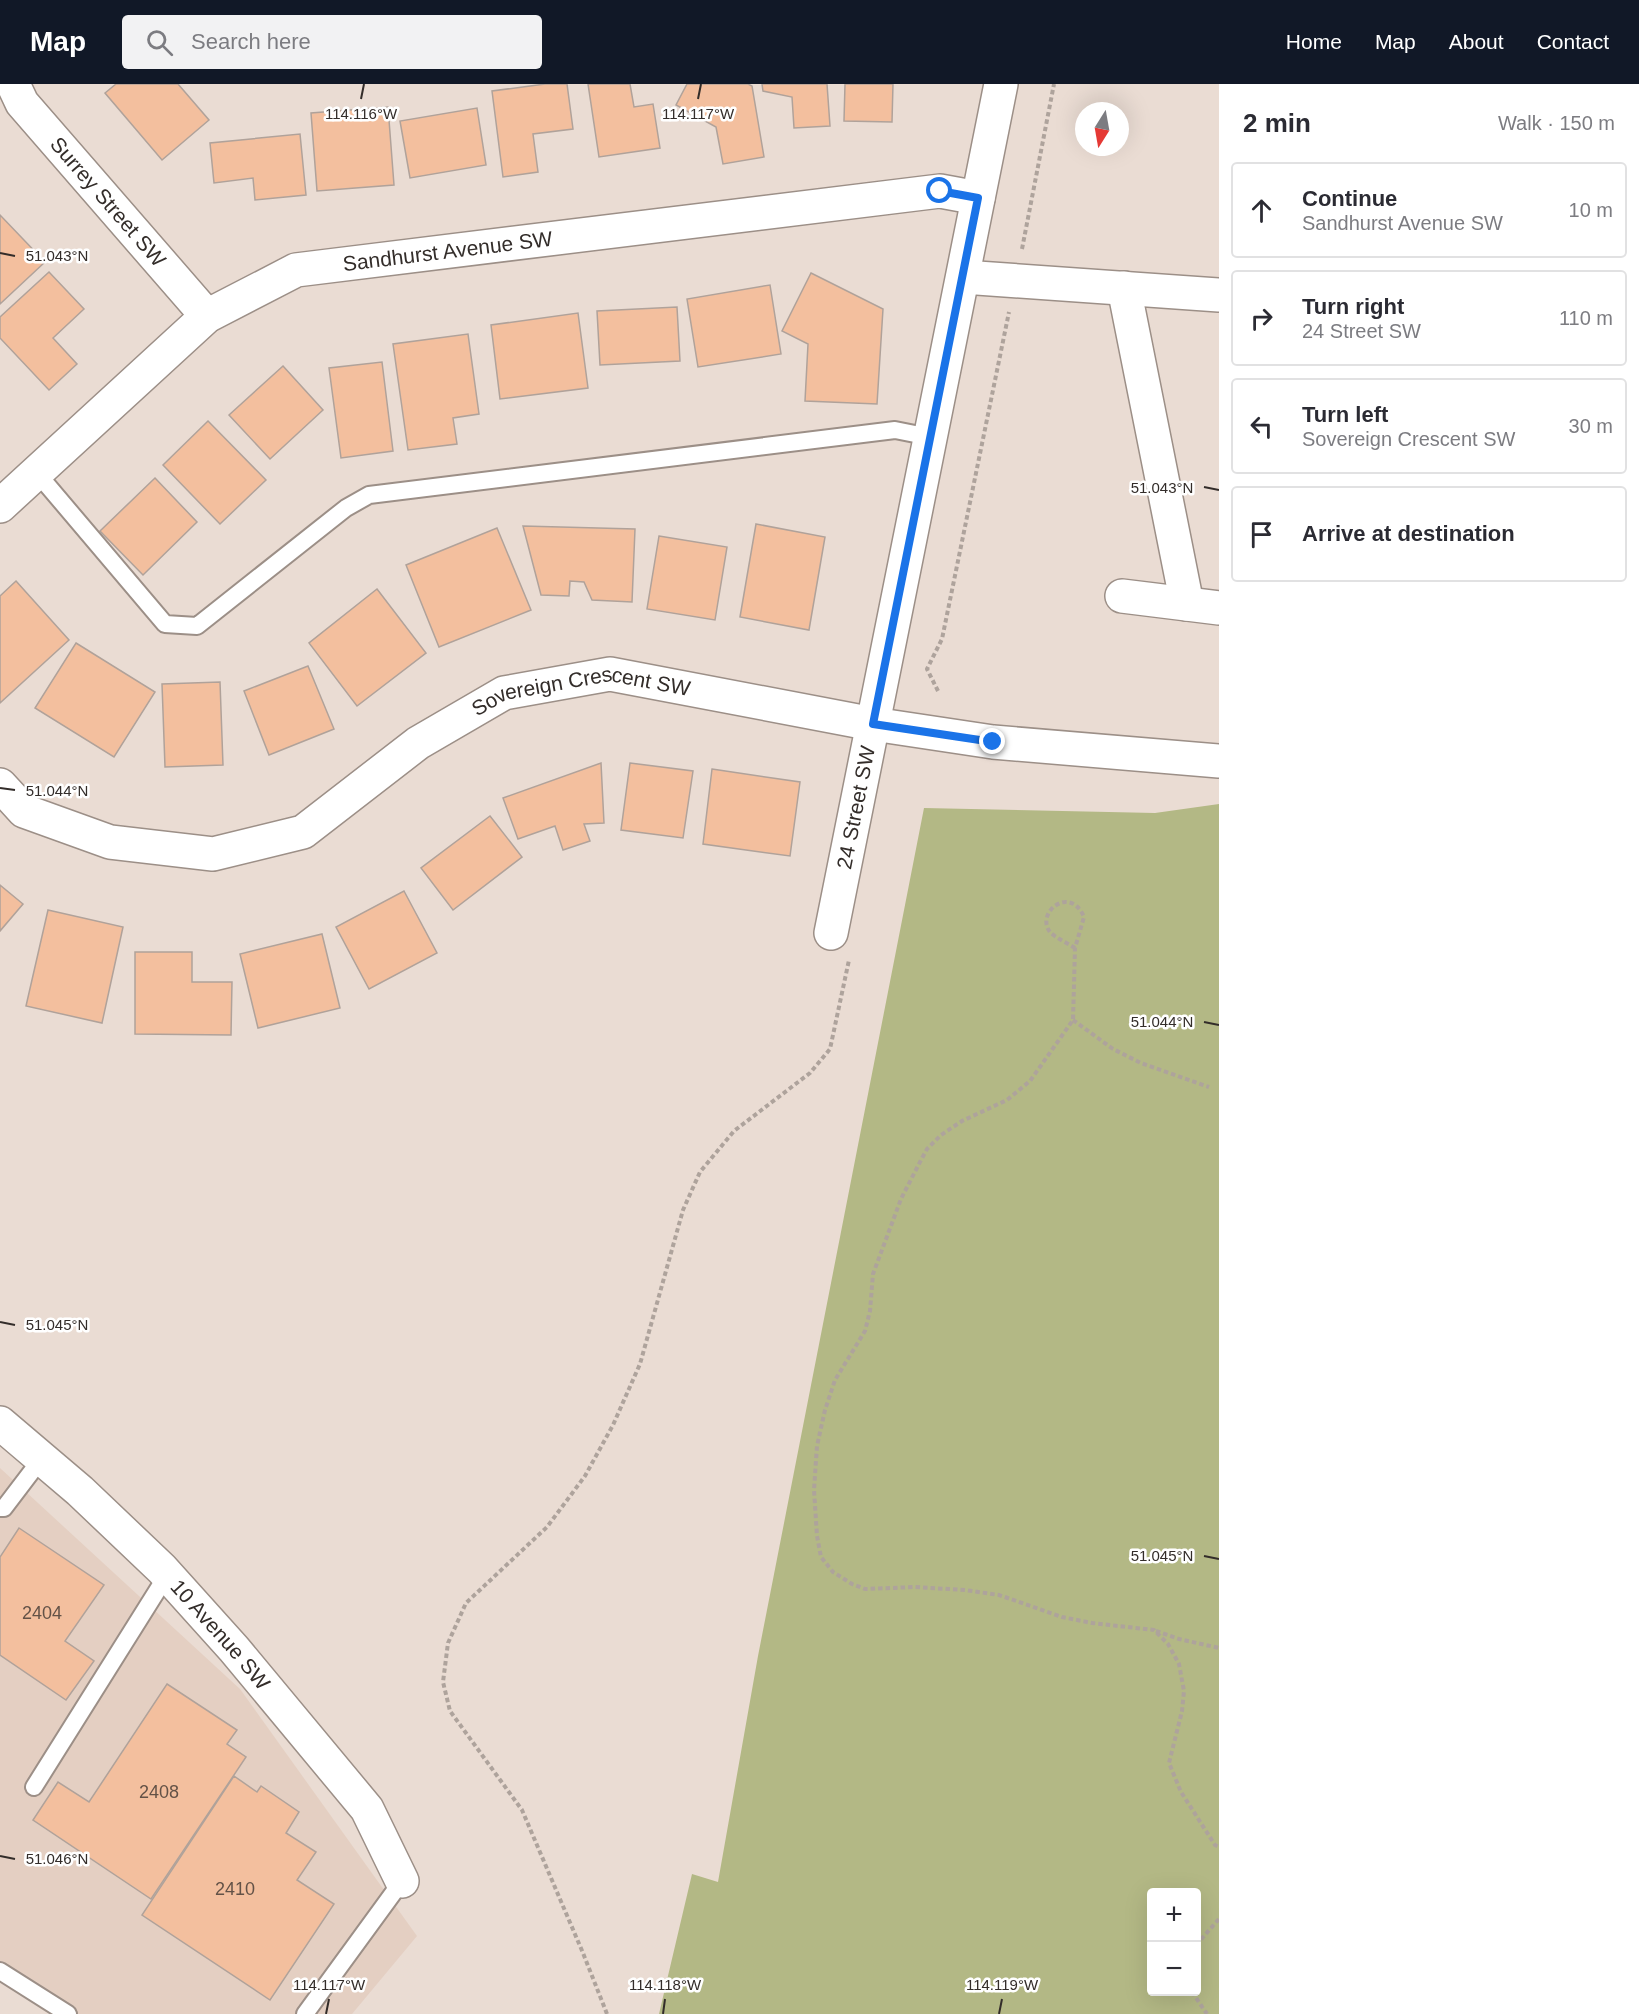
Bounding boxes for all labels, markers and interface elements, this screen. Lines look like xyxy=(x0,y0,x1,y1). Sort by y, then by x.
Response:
search box xyxy=(122,15,542,69)
text: Map xyxy=(30,26,86,57)
icon: search xyxy=(143,26,176,59)
text: Search here xyxy=(191,29,311,54)
text: Home xyxy=(1286,30,1342,53)
text: Map xyxy=(1375,30,1416,53)
text: About xyxy=(1449,30,1504,53)
text: Contact xyxy=(1537,30,1609,53)
north arrow xyxy=(1075,102,1129,156)
text: 114.116°W xyxy=(325,105,398,122)
text: 114.117°W xyxy=(662,105,735,122)
text: 2 min xyxy=(1243,108,1311,138)
text: Walk · 150 m xyxy=(1498,112,1615,134)
street label: Surrey Street SW xyxy=(46,132,171,271)
route start xyxy=(926,177,952,203)
text: Continue xyxy=(1302,186,1397,211)
icon: ahead xyxy=(1245,194,1278,227)
text: 10 m xyxy=(1569,199,1613,221)
text: Sandhurst Avenue SW xyxy=(1302,212,1503,234)
street label: Sandhurst Avenue SW xyxy=(341,227,554,275)
text: 51.043°N xyxy=(26,247,88,264)
text: Turn right xyxy=(1302,294,1404,319)
icon: right xyxy=(1245,302,1278,335)
text: 110 m xyxy=(1559,307,1613,329)
text: 24 Street SW xyxy=(1302,320,1421,342)
text: Turn left xyxy=(1302,402,1388,427)
icon: left xyxy=(1245,410,1278,443)
text: 30 m xyxy=(1569,415,1613,437)
text: Sovereign Crescent SW xyxy=(1302,428,1515,450)
text: 51.043°N xyxy=(1131,479,1193,496)
icon: arrive xyxy=(1245,518,1278,551)
text: Arrive at destination xyxy=(1302,521,1515,546)
street label: Sovereign Crescent SW xyxy=(468,662,692,720)
route end xyxy=(979,728,1005,754)
street label: 24 Street SW xyxy=(832,744,879,871)
text: 51.044°N xyxy=(26,782,88,799)
text: 51.044°N xyxy=(1131,1013,1193,1030)
text: 51.045°N xyxy=(26,1316,88,1333)
text: 51.045°N xyxy=(1131,1547,1193,1564)
street label: 10 Avenue SW xyxy=(166,1575,275,1694)
house number: 2404 xyxy=(22,1603,62,1623)
house number: 2408 xyxy=(139,1782,179,1802)
text: 51.046°N xyxy=(26,1850,88,1867)
house number: 2410 xyxy=(215,1879,255,1899)
map controls xyxy=(1147,1888,1201,1996)
button: + xyxy=(1147,1888,1201,1942)
button: − xyxy=(1147,1942,1201,1996)
text: 114.117°W xyxy=(293,1976,366,1993)
text: 114.118°W xyxy=(629,1976,702,1993)
text: 114.119°W xyxy=(966,1976,1039,1993)

